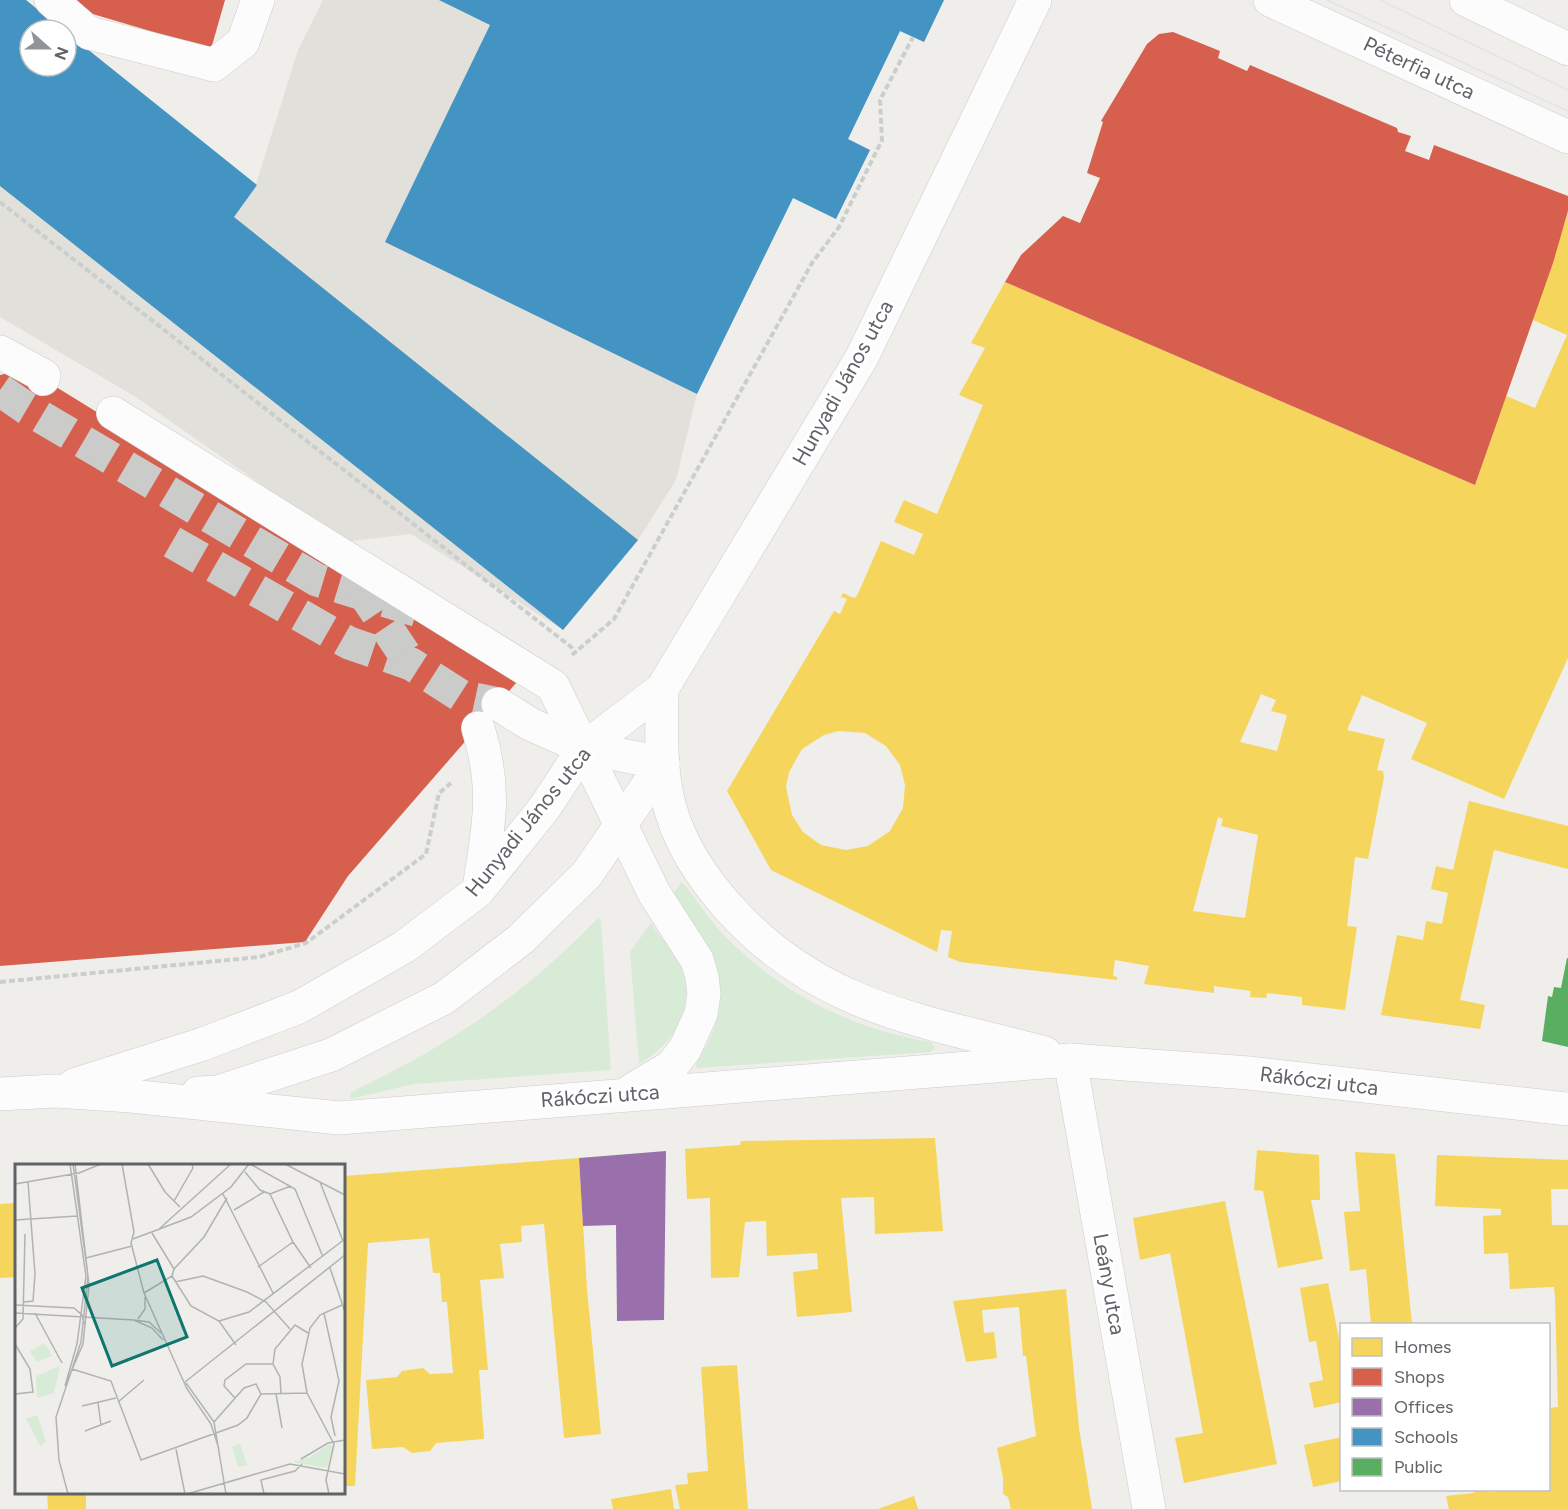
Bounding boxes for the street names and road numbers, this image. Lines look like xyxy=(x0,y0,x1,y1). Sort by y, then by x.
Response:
street label: Péterfia utca xyxy=(1360,31,1479,104)
street label: Hunyadi János utca xyxy=(787,296,898,470)
street label: Hunyadi János utca xyxy=(460,742,596,901)
street label: Rákóczi utca xyxy=(1258,1061,1380,1100)
street label: Rákóczi utca xyxy=(540,1079,660,1112)
street label: Leány utca xyxy=(1088,1231,1131,1337)

